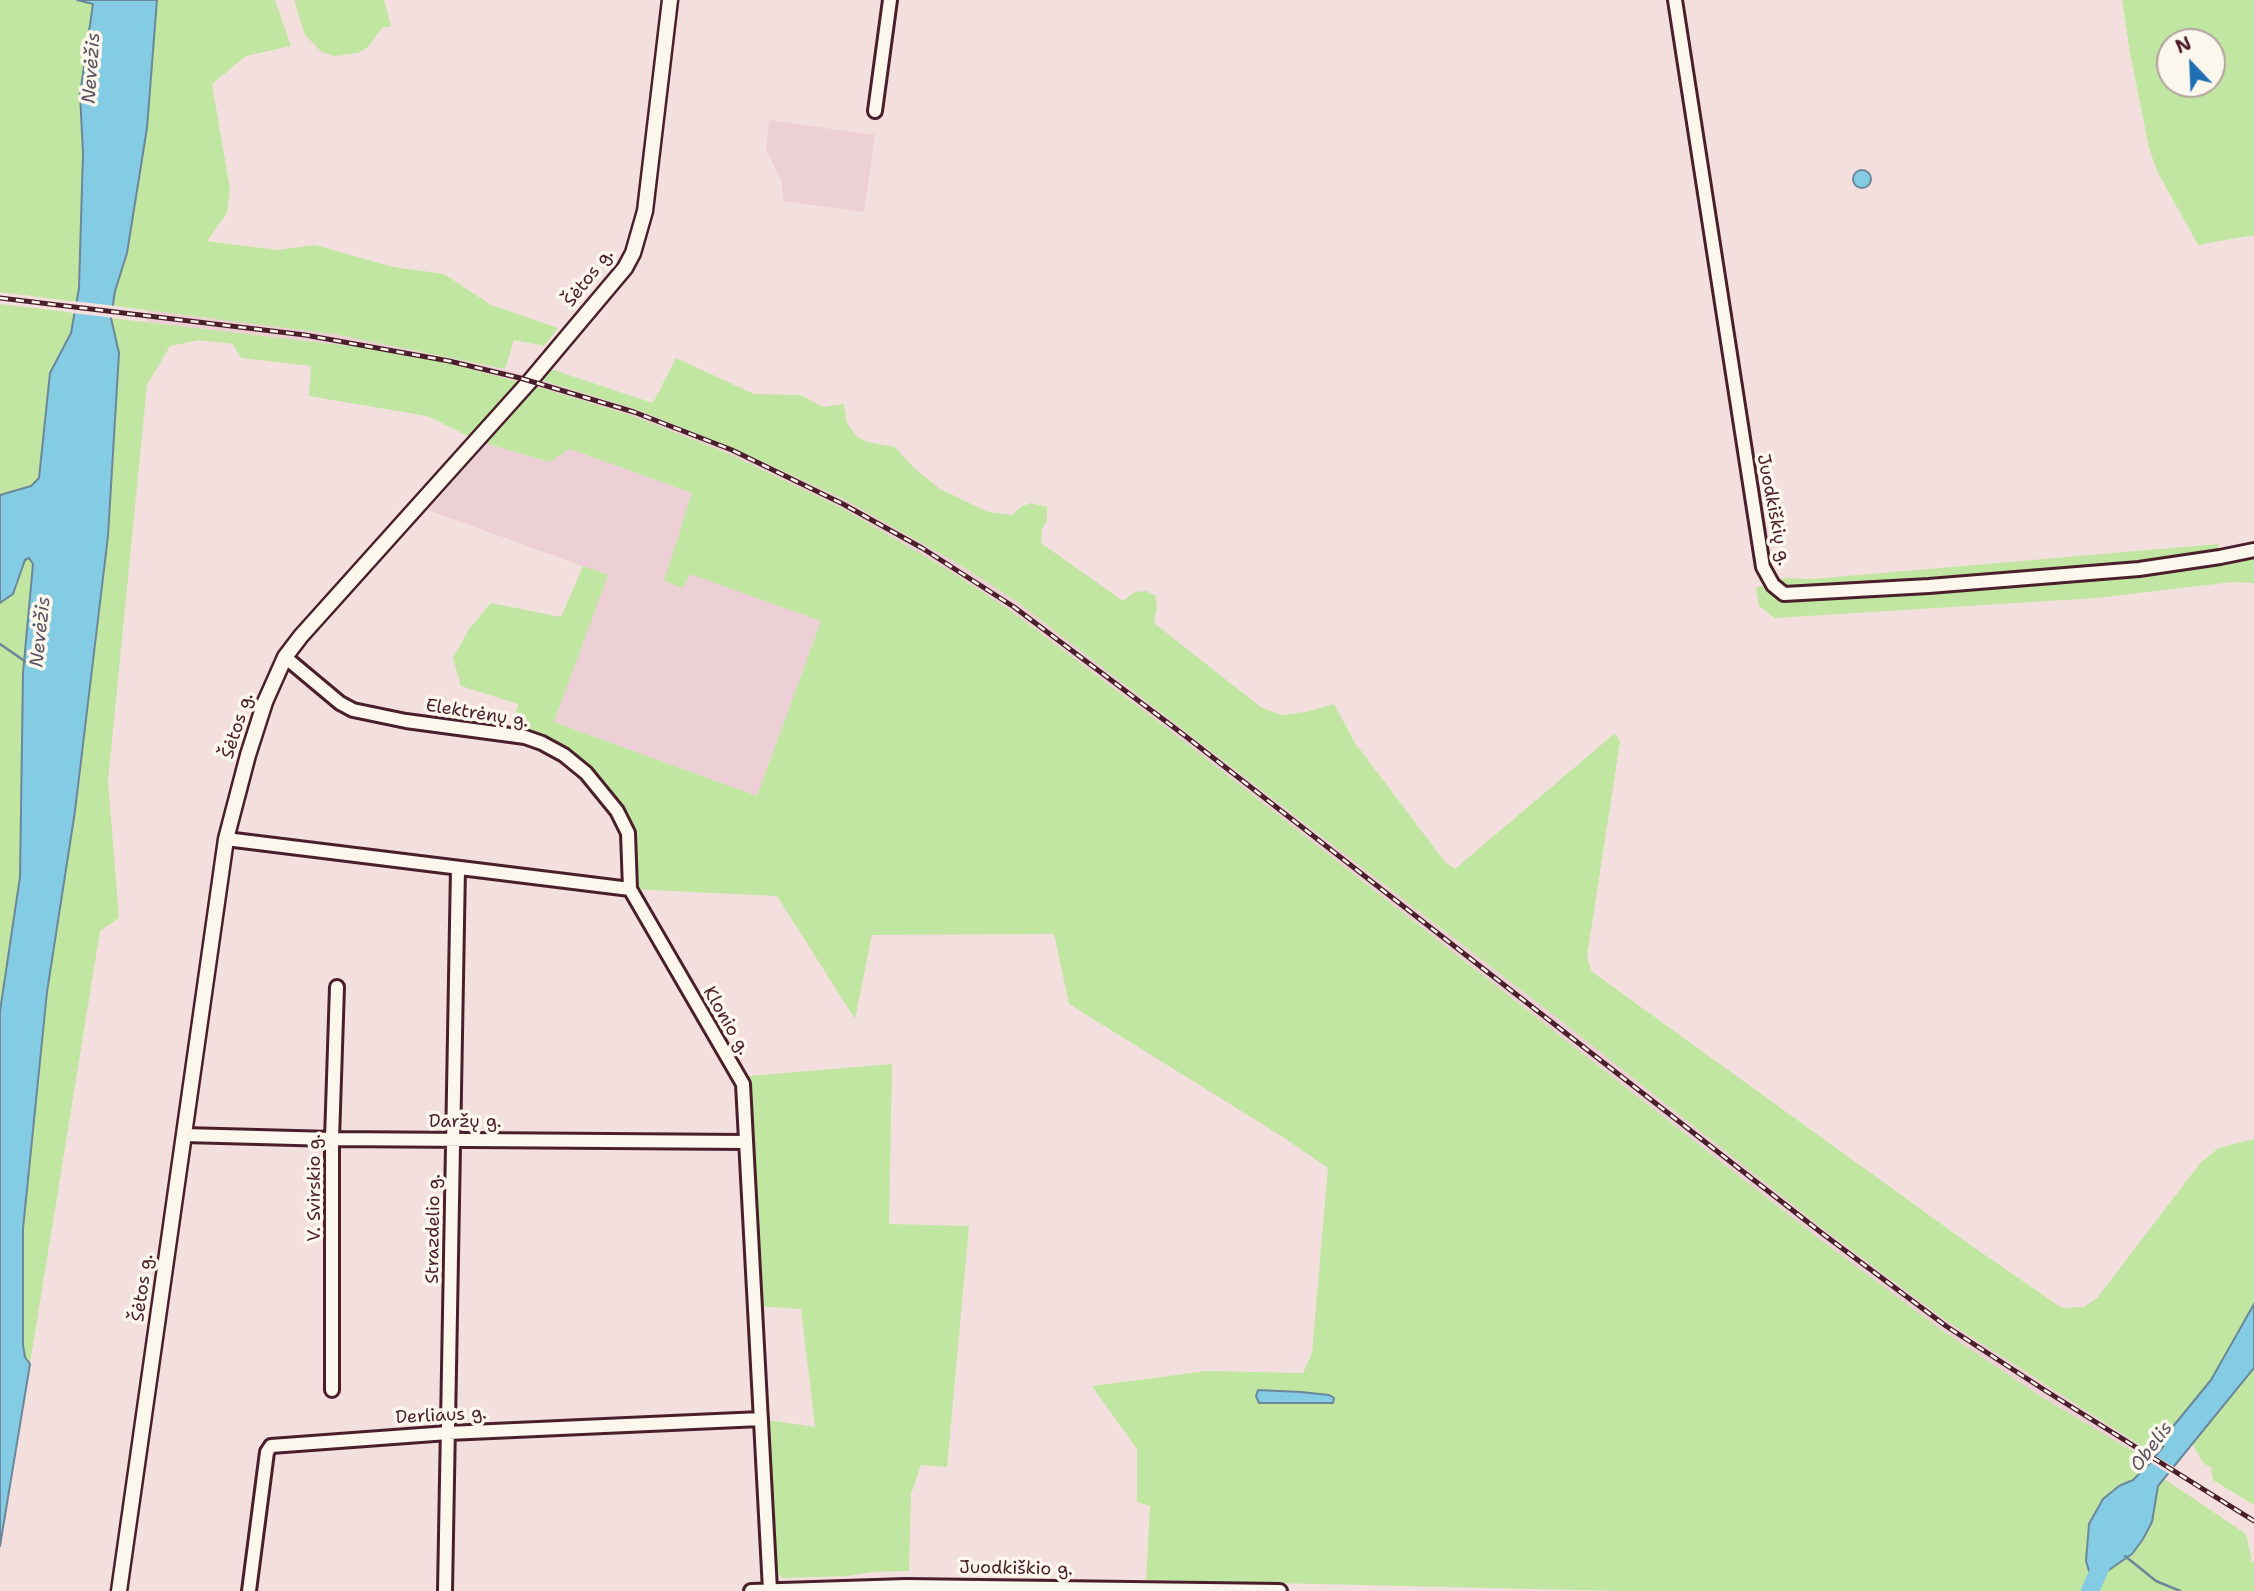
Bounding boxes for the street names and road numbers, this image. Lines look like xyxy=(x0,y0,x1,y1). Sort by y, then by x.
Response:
street label: Šėtos g. xyxy=(560,245,618,311)
street label: Juodkiškių g. xyxy=(1752,452,1794,568)
street label: Šėtos g. xyxy=(217,690,259,762)
street label: Elektrėnų g. xyxy=(424,695,530,733)
street label: Klonio g. xyxy=(698,983,754,1059)
street label: Daržų g. xyxy=(429,1111,501,1133)
street label: V. Svirskio g. xyxy=(304,1134,326,1242)
street label: Strazdelio g. xyxy=(422,1174,446,1284)
street label: Šėtos g. xyxy=(128,1253,158,1323)
street label: Derliaus g. xyxy=(395,1403,487,1429)
street label: Juodkiškio g. xyxy=(959,1557,1073,1581)

